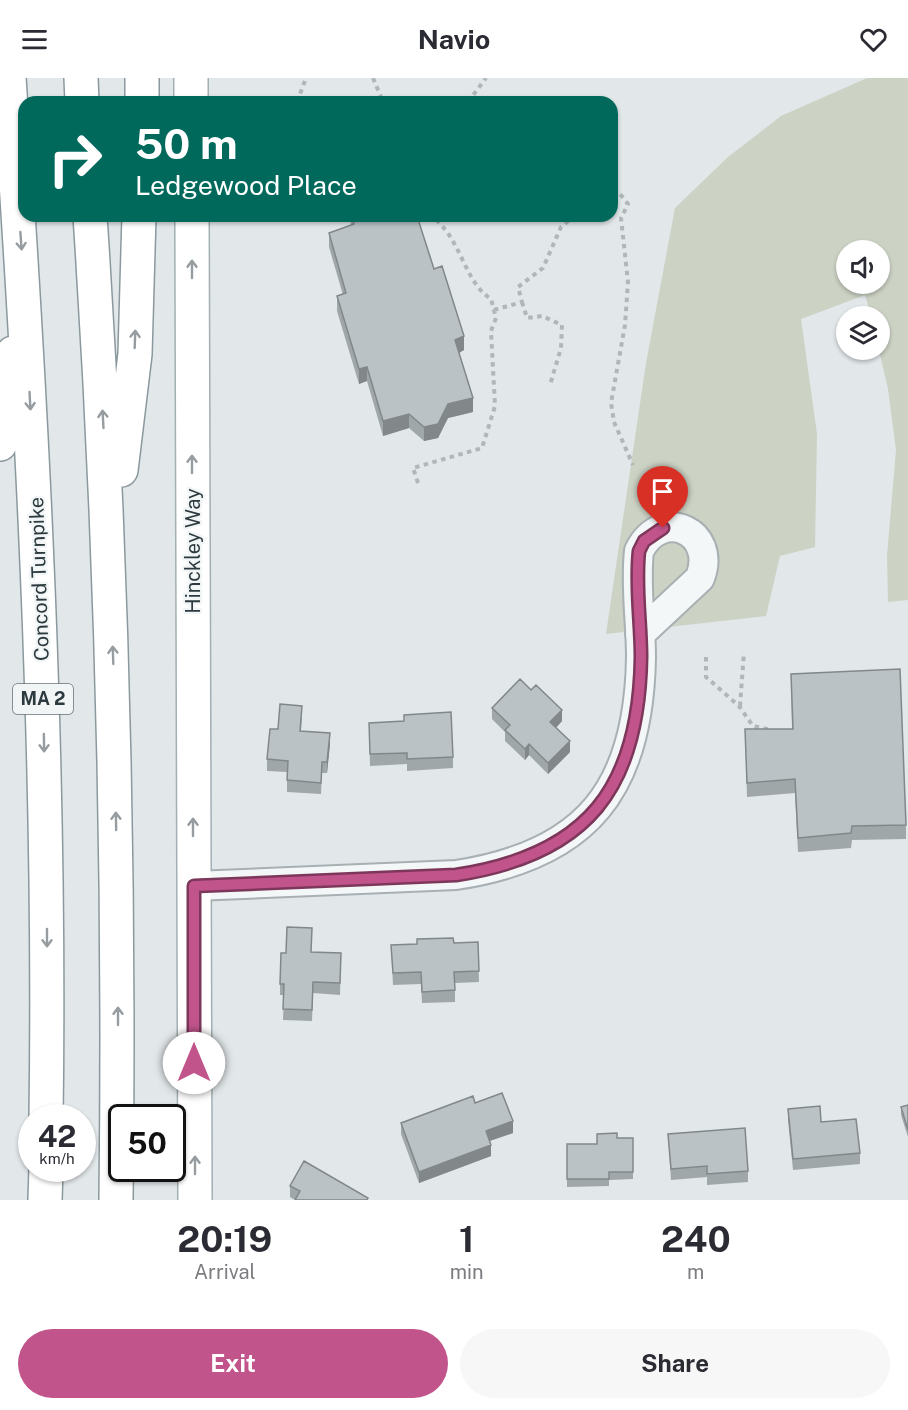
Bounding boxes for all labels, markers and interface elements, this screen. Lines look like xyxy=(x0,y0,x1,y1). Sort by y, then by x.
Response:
icon: menu xyxy=(18,23,51,56)
text: Navio xyxy=(418,23,490,55)
icon: heart xyxy=(857,23,890,56)
text: 50 m xyxy=(135,119,238,168)
icon: right xyxy=(36,120,114,198)
text: Ledgewood Place xyxy=(135,169,357,201)
one-way arrow xyxy=(15,231,26,251)
map controls xyxy=(836,240,890,360)
button: sound xyxy=(836,240,890,294)
one-way arrow xyxy=(186,260,198,280)
button: layers xyxy=(836,306,890,360)
one-way arrow xyxy=(130,330,141,350)
one-way arrow xyxy=(25,391,36,411)
one-way arrow xyxy=(97,409,108,429)
one-way arrow xyxy=(186,455,198,475)
pin xyxy=(637,466,688,528)
icon: arrive xyxy=(646,475,679,508)
street label: Hinckley Way xyxy=(181,488,205,614)
street label: Concord Turnpike xyxy=(24,497,54,661)
one-way arrow xyxy=(107,646,119,666)
road number: MA 2 xyxy=(13,684,73,714)
one-way arrow xyxy=(38,732,50,752)
one-way arrow xyxy=(111,811,122,831)
one-way arrow xyxy=(188,818,199,838)
one-way arrow xyxy=(41,927,53,947)
one-way arrow xyxy=(112,1006,124,1026)
position arrow xyxy=(162,1031,226,1095)
speed limit sign: 50 xyxy=(108,1104,186,1182)
text: 42 xyxy=(38,1118,76,1154)
text: km/h xyxy=(39,1150,75,1167)
one-way arrow xyxy=(189,1155,201,1175)
text: 20:19 xyxy=(177,1218,272,1260)
text: 1 xyxy=(459,1218,474,1260)
text: 240 xyxy=(661,1218,731,1260)
text: Arrival xyxy=(194,1260,256,1284)
text: min xyxy=(450,1260,484,1284)
text: m xyxy=(687,1260,704,1284)
button: Exit xyxy=(18,1329,448,1398)
button: Share xyxy=(460,1329,890,1398)

